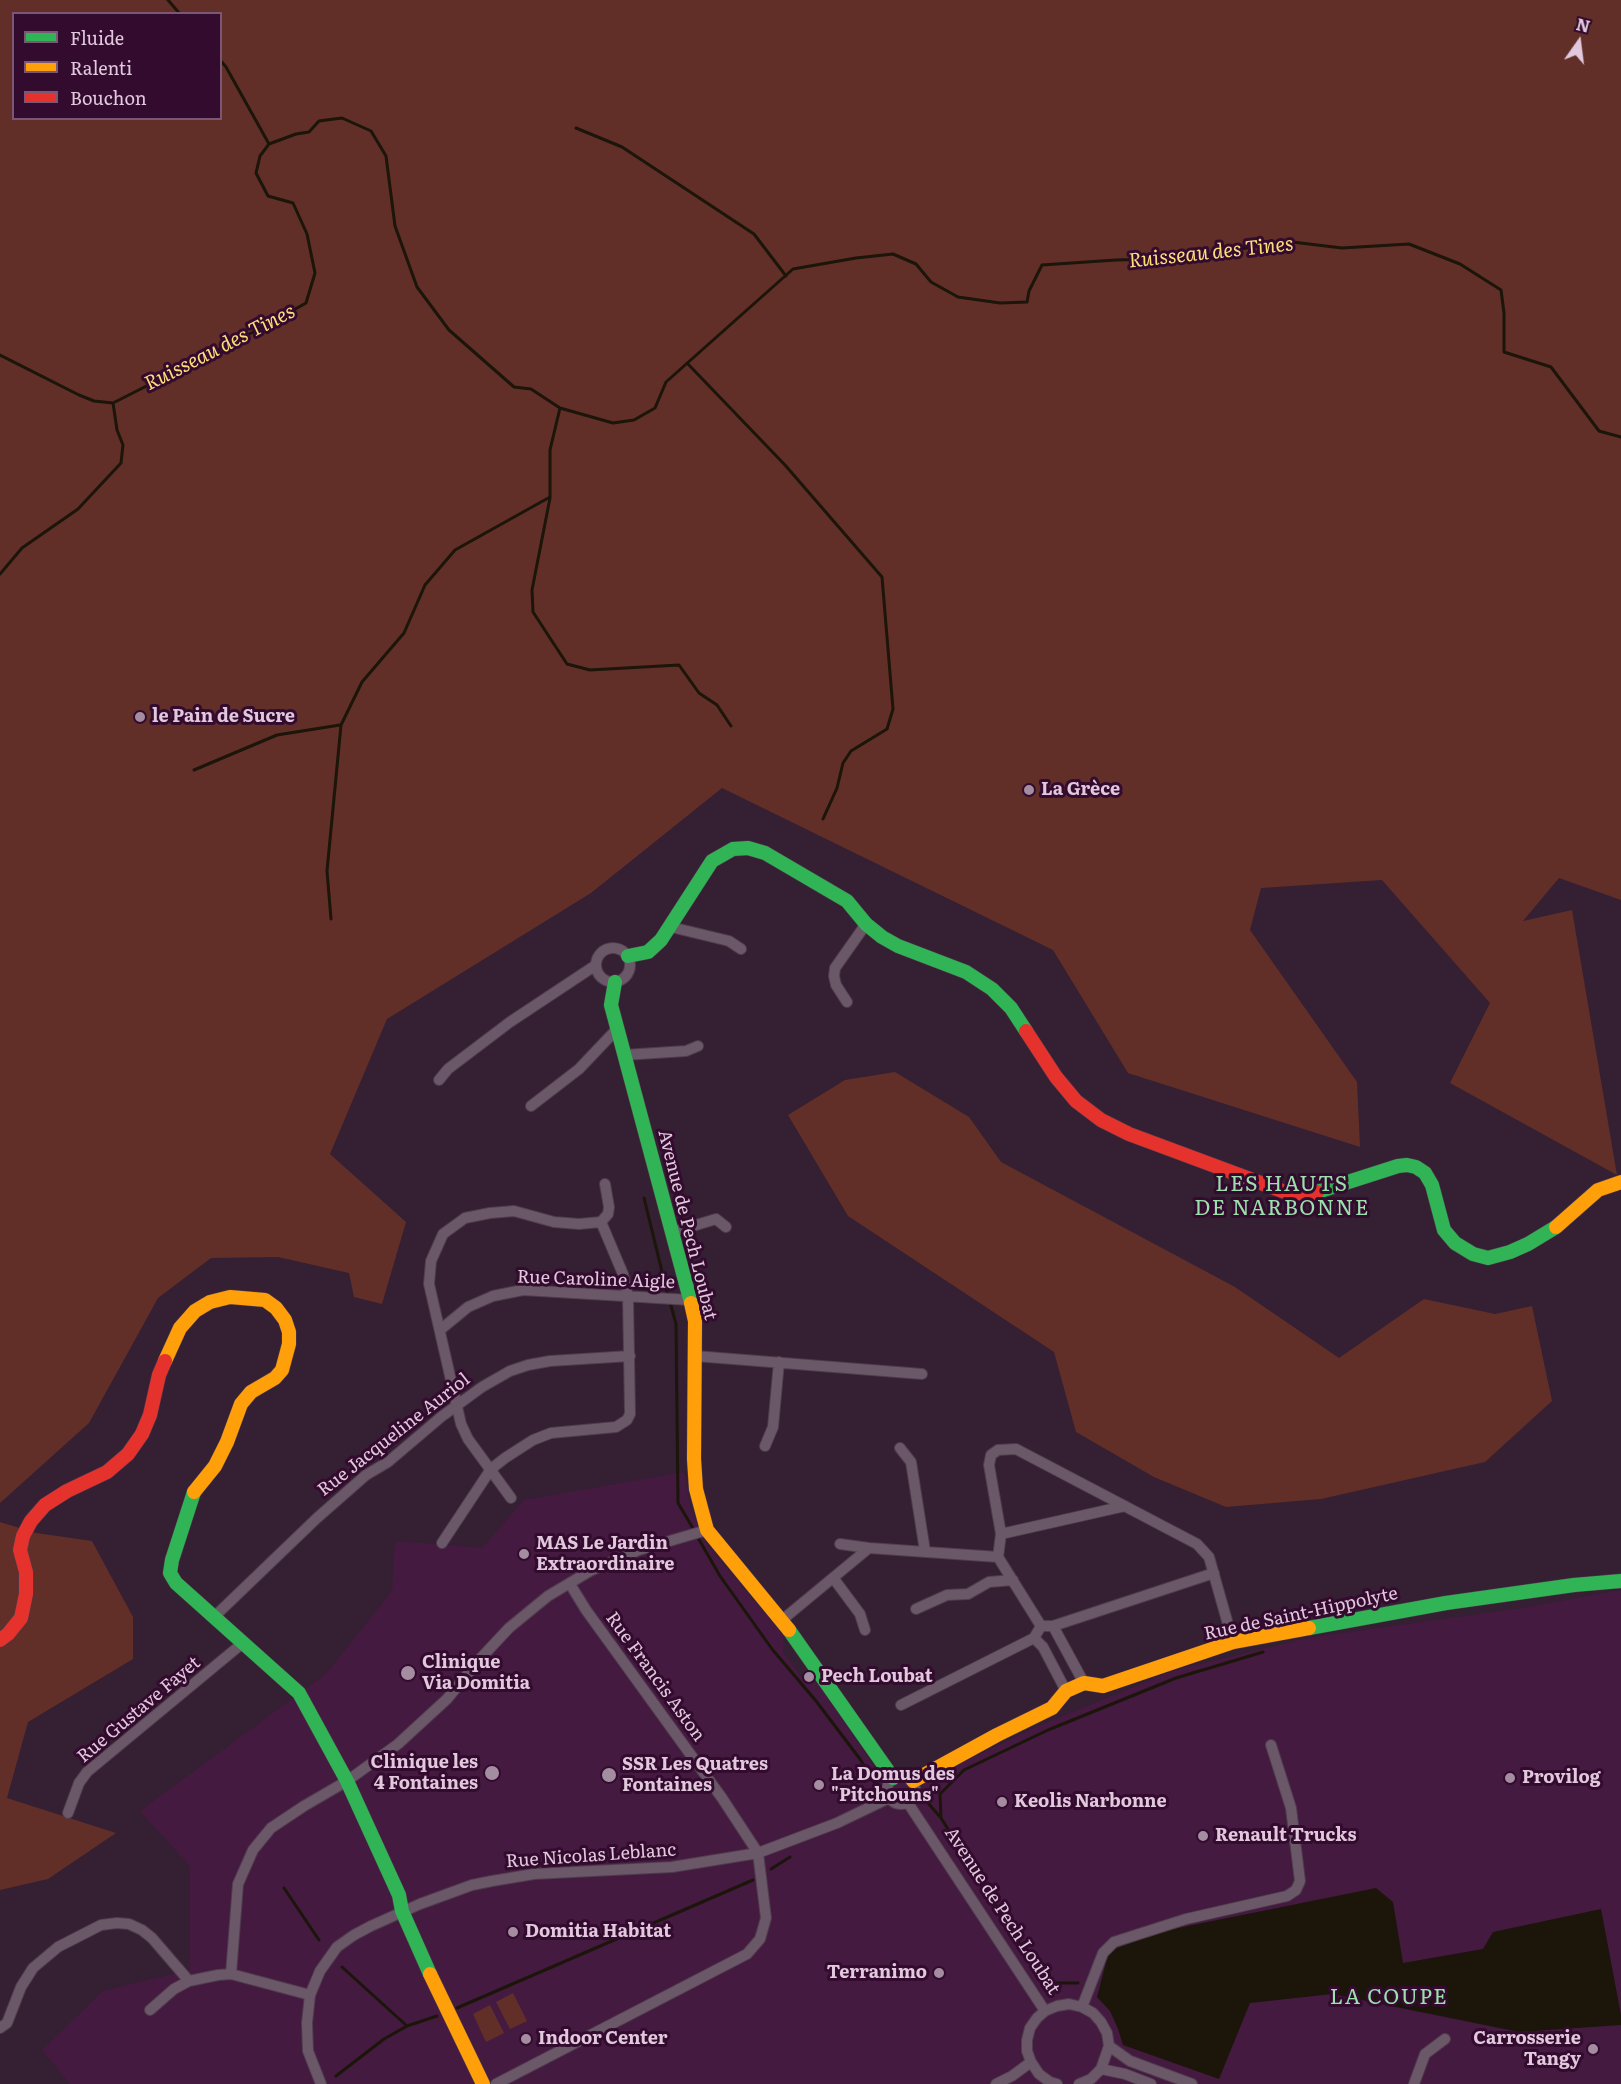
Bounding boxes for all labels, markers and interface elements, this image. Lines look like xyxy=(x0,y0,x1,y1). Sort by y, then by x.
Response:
text: N xyxy=(1574,11,1593,38)
legend xyxy=(12,12,222,120)
north arrow xyxy=(1549,12,1609,72)
text: Fluide xyxy=(70,24,124,51)
text: Ralenti xyxy=(70,54,132,81)
text: Bouchon xyxy=(70,84,147,111)
water label: Ruisseau des Tines xyxy=(1127,232,1295,274)
water label: Ruisseau des Tines xyxy=(141,300,299,396)
place label: le Pain de Sucre xyxy=(152,706,295,728)
marker: le Pain de Sucre xyxy=(133,710,147,724)
place label: La Grèce xyxy=(1041,779,1120,801)
marker: La Grèce xyxy=(1022,783,1036,797)
street label: Avenue de Pech Loubat xyxy=(653,1128,721,1322)
district label: LES HAUTS DE NARBONNE xyxy=(1194,1172,1370,1222)
street label: Rue Caroline Aigle xyxy=(517,1266,675,1294)
street label: Rue Jacqueline Auriol xyxy=(314,1369,474,1501)
place label: MAS Le Jardin Extraordinaire xyxy=(536,1533,675,1576)
marker: MAS Le Jardin Extraordinaire xyxy=(517,1547,531,1561)
street label: Rue de Saint-Hippolyte xyxy=(1202,1583,1400,1645)
street label: Rue Francis Aston xyxy=(601,1608,709,1746)
street label: Rue Gustave Fayet xyxy=(73,1652,205,1768)
place label: Clinique Via Domitia xyxy=(422,1652,530,1694)
marker: Clinique Via Domitia xyxy=(399,1664,417,1682)
place label: Pech Loubat xyxy=(821,1666,933,1688)
marker: Pech Loubat xyxy=(802,1670,816,1684)
place label: Clinique les 4 Fontaines xyxy=(370,1752,478,1794)
place label: SSR Les Quatres Fontaines xyxy=(622,1754,768,1796)
marker: Clinique les 4 Fontaines xyxy=(483,1764,501,1782)
place label: La Domus des "Pitchouns" xyxy=(831,1764,955,1806)
marker: SSR Les Quatres Fontaines xyxy=(600,1766,618,1784)
place label: Provilog xyxy=(1522,1767,1601,1789)
marker: Provilog xyxy=(1503,1771,1517,1785)
marker: La Domus des "Pitchouns" xyxy=(812,1778,826,1792)
place label: Keolis Narbonne xyxy=(1014,1791,1167,1813)
marker: Keolis Narbonne xyxy=(995,1795,1009,1809)
street label: Avenue de Pech Loubat xyxy=(940,1823,1064,1999)
place label: Renault Trucks xyxy=(1215,1825,1356,1847)
marker: Renault Trucks xyxy=(1196,1829,1210,1843)
street label: Rue Nicolas Leblanc xyxy=(505,1839,677,1873)
place label: Domitia Habitat xyxy=(525,1921,671,1943)
marker: Domitia Habitat xyxy=(506,1925,520,1939)
place label: Terranimo xyxy=(827,1962,927,1984)
marker: Terranimo xyxy=(932,1966,946,1980)
district label: LA COUPE xyxy=(1330,1985,1448,2011)
place label: Indoor Center xyxy=(538,2028,667,2050)
place label: Carrosserie Tangy xyxy=(1473,2028,1581,2070)
marker: Indoor Center xyxy=(519,2032,533,2046)
marker: Carrosserie Tangy xyxy=(1586,2042,1600,2056)

